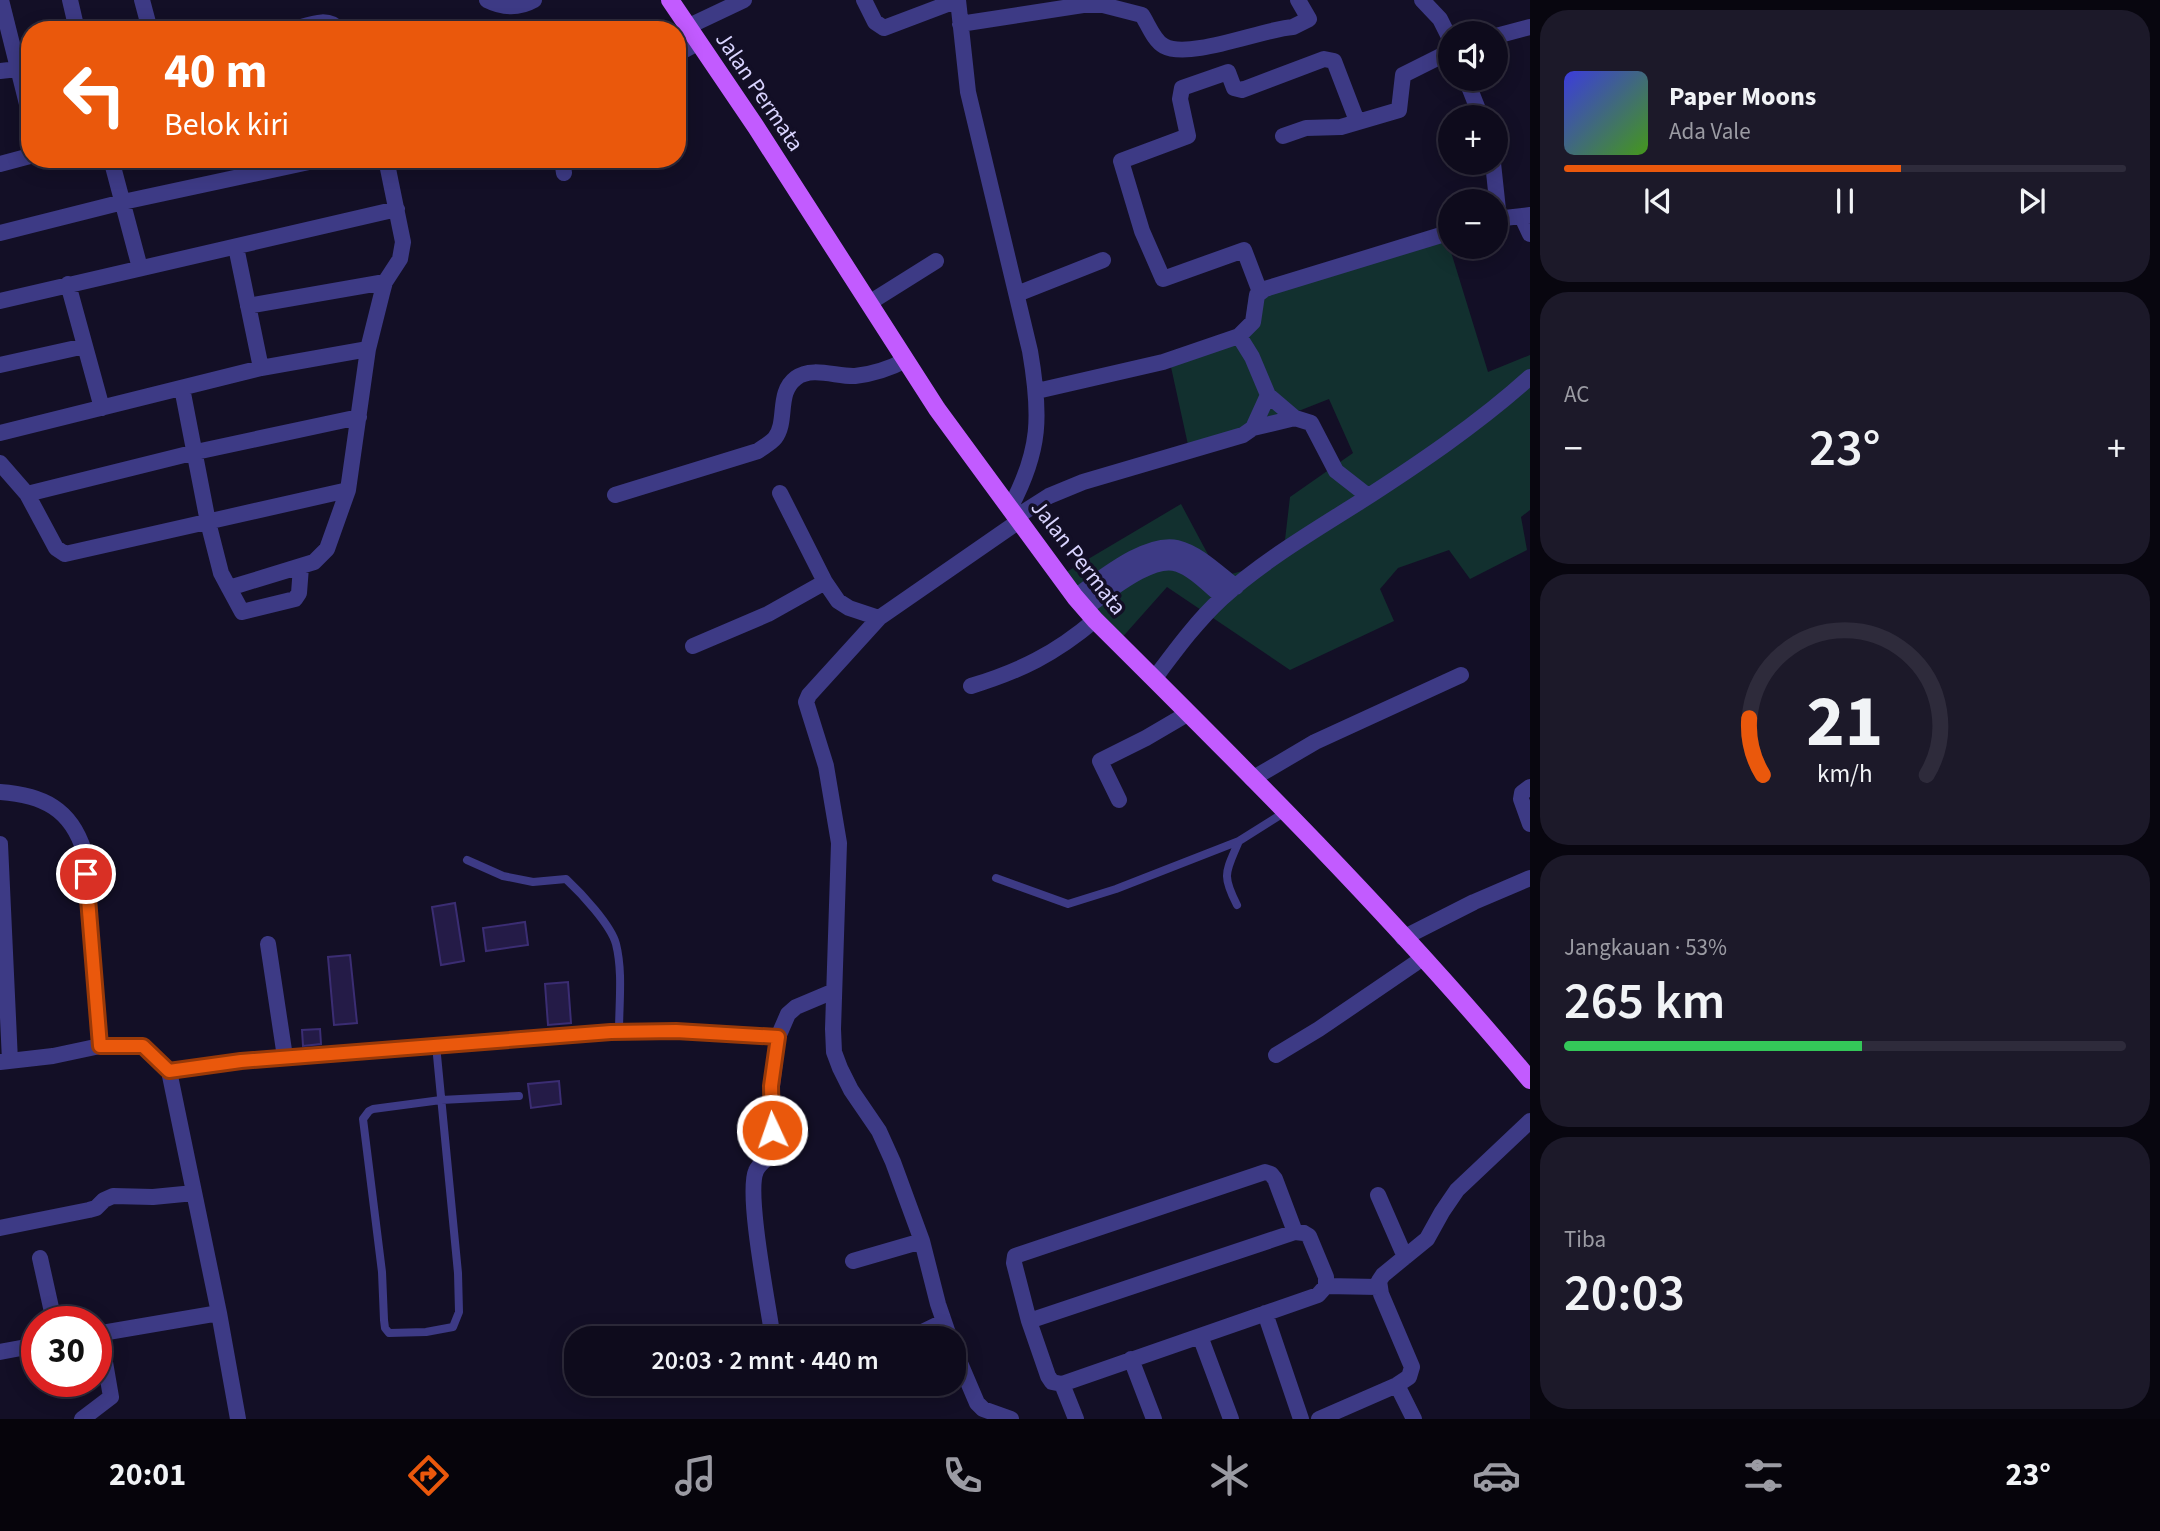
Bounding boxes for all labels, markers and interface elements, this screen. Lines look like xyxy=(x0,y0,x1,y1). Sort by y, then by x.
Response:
map controls xyxy=(1438,21,1508,259)
button: sound xyxy=(1438,21,1508,91)
street label: Jalan Permata xyxy=(707,25,812,158)
text: 40 m xyxy=(164,37,268,107)
icon: left xyxy=(49,49,140,140)
text: Paper Moons xyxy=(1669,78,1816,115)
text: Belok kiri xyxy=(164,102,289,148)
button: + xyxy=(1438,105,1508,175)
text: Ada Vale xyxy=(1669,115,1751,148)
icon: previous xyxy=(1639,182,1677,220)
icon: pause xyxy=(1826,182,1864,220)
icon: next xyxy=(2013,182,2051,220)
button: − xyxy=(1438,189,1508,259)
text: AC xyxy=(1564,378,1589,411)
text: 23° xyxy=(1809,412,1881,486)
text: − xyxy=(1564,422,1583,476)
text: + xyxy=(2107,422,2126,476)
street label: Jalan Permata xyxy=(1023,493,1134,622)
text: 21 xyxy=(1807,671,1883,775)
text: km/h xyxy=(1817,756,1873,792)
pin xyxy=(56,844,116,904)
icon: arrive xyxy=(67,855,105,893)
text: Jangkauan · 53% xyxy=(1564,931,1727,964)
text: 265 km xyxy=(1564,965,1725,1039)
position arrow xyxy=(735,1093,809,1167)
text: Tiba xyxy=(1564,1223,1606,1256)
text: 20:03 xyxy=(1564,1257,1685,1331)
speed limit sign: 30 xyxy=(21,1306,112,1397)
text: 20:03 · 2 mnt · 440 m xyxy=(651,1342,879,1379)
icon: directions xyxy=(404,1451,453,1500)
icon: music xyxy=(671,1451,720,1500)
icon: phone xyxy=(938,1451,987,1500)
icon: climate xyxy=(1205,1451,1254,1500)
icon: car xyxy=(1472,1451,1521,1500)
icon: filters xyxy=(1739,1451,1788,1500)
text: 20:01 xyxy=(109,1452,186,1498)
text: 23° xyxy=(2005,1452,2051,1498)

